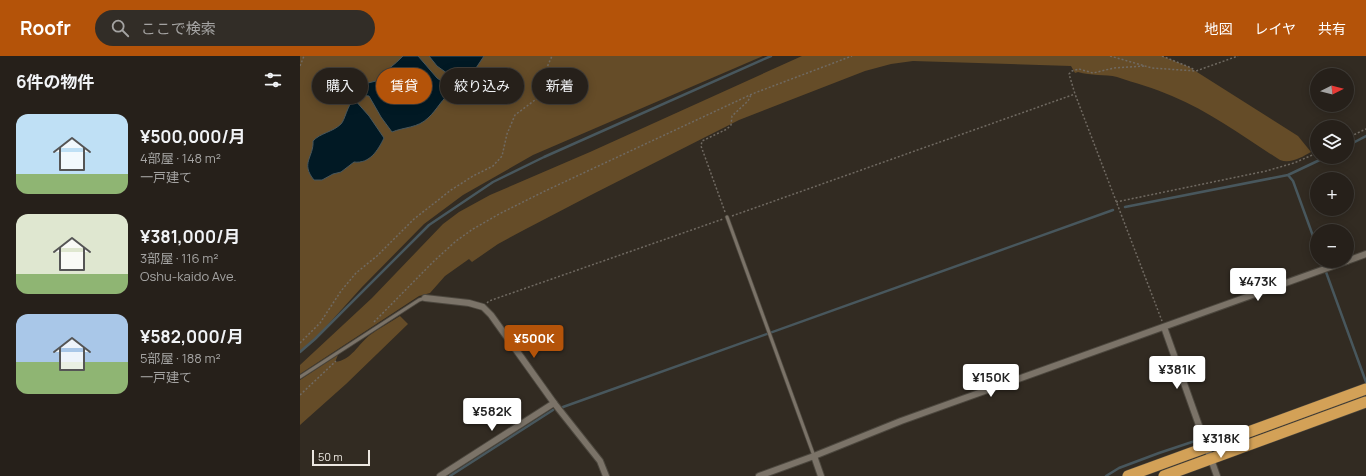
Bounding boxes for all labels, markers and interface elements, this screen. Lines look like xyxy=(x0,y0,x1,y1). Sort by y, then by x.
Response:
search box xyxy=(95,10,375,46)
text: Roofr xyxy=(20,15,71,41)
icon: search xyxy=(109,17,131,39)
text: ここで検索 xyxy=(141,18,216,39)
text: 地図 xyxy=(1204,19,1232,38)
text: レイヤ xyxy=(1254,19,1296,38)
text: 共有 xyxy=(1318,19,1346,38)
chip: 購入 xyxy=(312,68,368,104)
chip: 賃貸 xyxy=(376,68,432,104)
chip: 絞り込み xyxy=(440,68,524,104)
chip: 新着 xyxy=(532,68,588,104)
north arrow xyxy=(1310,68,1354,112)
map controls xyxy=(1310,68,1354,268)
icon: filters xyxy=(262,69,284,91)
text: 6件の物件 xyxy=(16,70,95,93)
button: layers xyxy=(1310,120,1354,164)
text: ¥500,000/月 xyxy=(140,125,246,148)
icon: home xyxy=(48,130,96,178)
text: 4部屋 · 148 m² xyxy=(140,149,221,167)
text: 一戸建て xyxy=(140,168,192,186)
button: + xyxy=(1310,172,1354,216)
button: − xyxy=(1310,224,1354,268)
text: ¥381,000/月 xyxy=(140,225,241,248)
icon: home xyxy=(48,230,96,278)
text: 3部屋 · 116 m² xyxy=(140,249,218,267)
text: Oshu-kaido Ave. xyxy=(140,267,237,285)
pin: ¥473K xyxy=(1230,268,1286,302)
text: ¥473K xyxy=(1239,272,1277,290)
text: ¥582,000/月 xyxy=(140,325,244,348)
pin: ¥500K xyxy=(506,325,562,359)
text: ¥500K xyxy=(513,329,555,347)
icon: home xyxy=(48,330,96,378)
text: 5部屋 · 188 m² xyxy=(140,349,221,367)
pin: ¥381K xyxy=(1149,356,1205,390)
text: ¥381K xyxy=(1158,360,1196,378)
pin: ¥150K xyxy=(963,364,1019,398)
text: 一戸建て xyxy=(140,368,192,386)
text: ¥150K xyxy=(972,368,1010,386)
pin: ¥582K xyxy=(464,398,520,432)
text: ¥582K xyxy=(472,402,512,420)
pin: ¥318K xyxy=(1193,425,1249,459)
text: ¥318K xyxy=(1202,429,1240,447)
scale bar xyxy=(312,448,370,467)
text: 50 m xyxy=(318,449,343,464)

